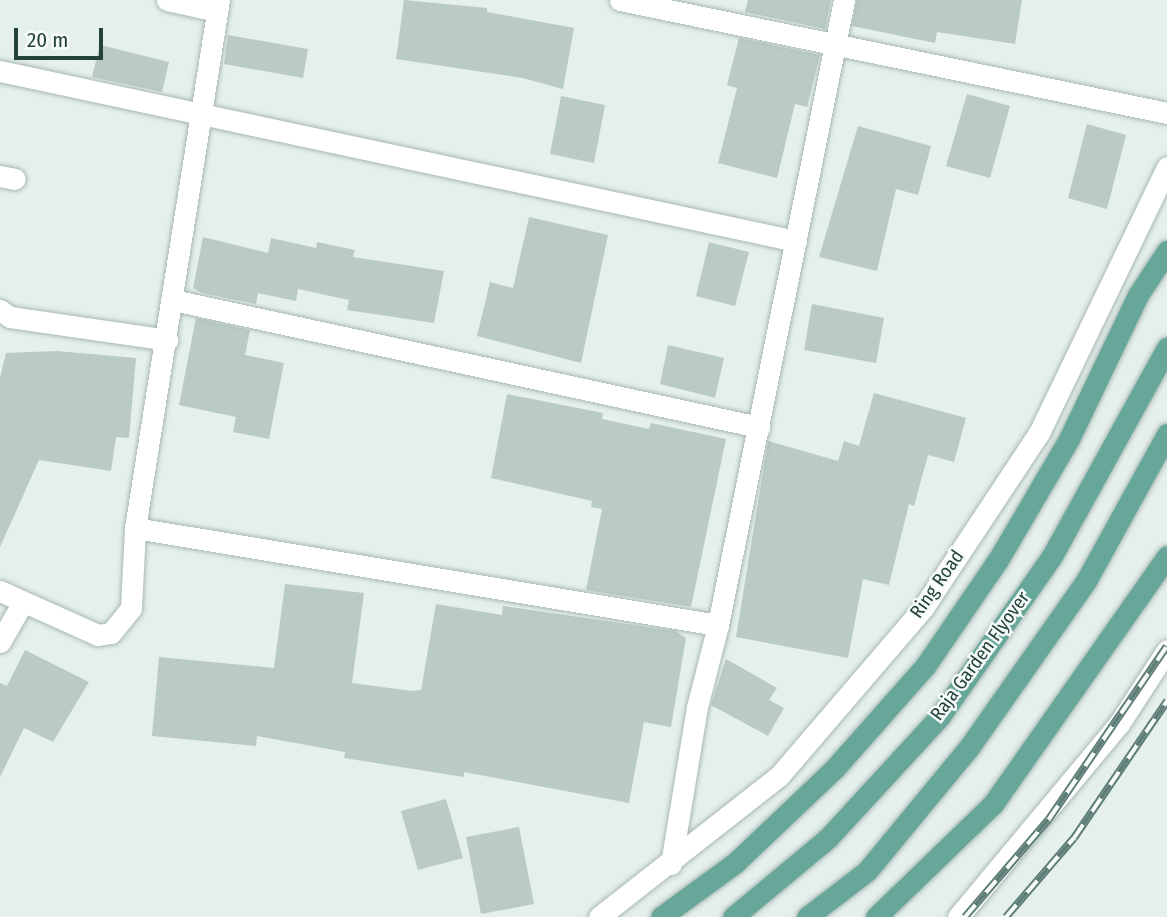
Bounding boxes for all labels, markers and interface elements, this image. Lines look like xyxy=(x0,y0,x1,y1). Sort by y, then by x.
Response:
scale bar xyxy=(18,14,107,58)
text: 20 m xyxy=(27,27,68,53)
street label: Ring Road xyxy=(905,546,969,622)
street label: Raja Garden Flyover xyxy=(926,587,1034,725)

